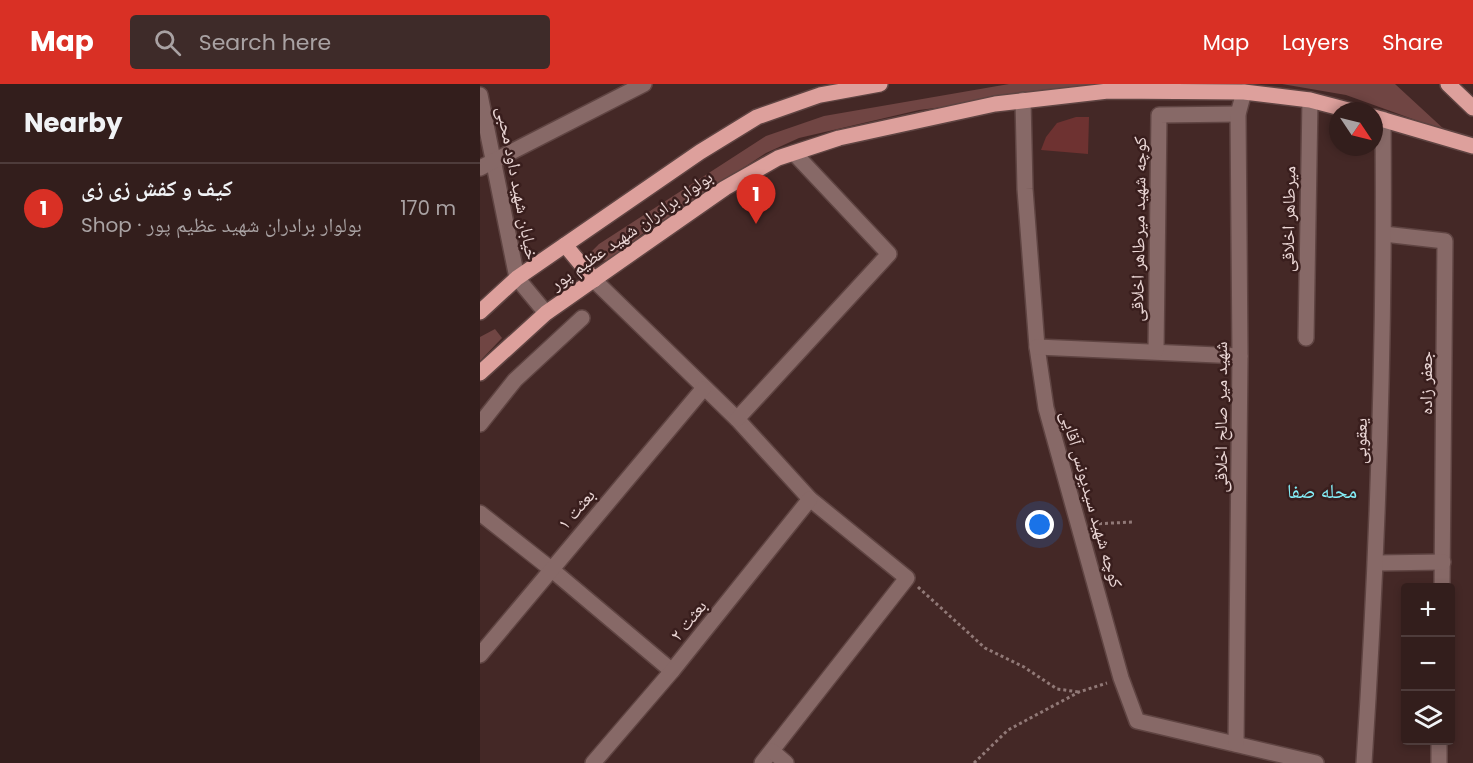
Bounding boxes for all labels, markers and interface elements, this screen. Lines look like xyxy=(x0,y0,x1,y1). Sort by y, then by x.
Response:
search box xyxy=(130,15,550,69)
text: Map xyxy=(30,22,94,61)
icon: search xyxy=(151,26,184,59)
text: Search here xyxy=(199,27,331,58)
text: Map xyxy=(1203,28,1249,57)
text: Layers xyxy=(1282,28,1349,57)
text: Share xyxy=(1382,28,1443,57)
north arrow xyxy=(1329,102,1383,156)
street label: خیابان شهید داود محبی xyxy=(491,104,545,262)
text: Nearby xyxy=(24,105,122,141)
street label: کوچه شهید میرطاهر اخلاقی xyxy=(1124,136,1152,322)
street label: بولوار برادران شهید عظیم‌ پور xyxy=(544,164,717,296)
street label: میرطاهر اخلاقی xyxy=(1275,166,1301,272)
text: کیف و کفش زی زی xyxy=(81,173,233,204)
pin: 1 xyxy=(736,174,776,224)
text: 1 xyxy=(40,194,47,222)
text: 170 m xyxy=(400,194,456,222)
text: Shop · بولوار برادران شهید عظیم‌ پور xyxy=(81,211,362,239)
street label: شهید میر صالح اخلاقی xyxy=(1208,341,1233,493)
street label: جعفر زاده xyxy=(1413,351,1438,415)
street label: کوچه شهید سیدیونس آقایی xyxy=(1055,407,1129,591)
street label: یعقوبی xyxy=(1347,418,1373,464)
district label: محله صفا xyxy=(1287,477,1357,505)
street label: بعثت ۱ xyxy=(551,483,601,535)
your location xyxy=(1025,510,1054,539)
map controls xyxy=(1401,583,1455,745)
button: + xyxy=(1401,583,1455,637)
street label: بعثت ۲ xyxy=(664,594,712,646)
button: − xyxy=(1401,637,1455,691)
button: layers xyxy=(1401,691,1455,745)

